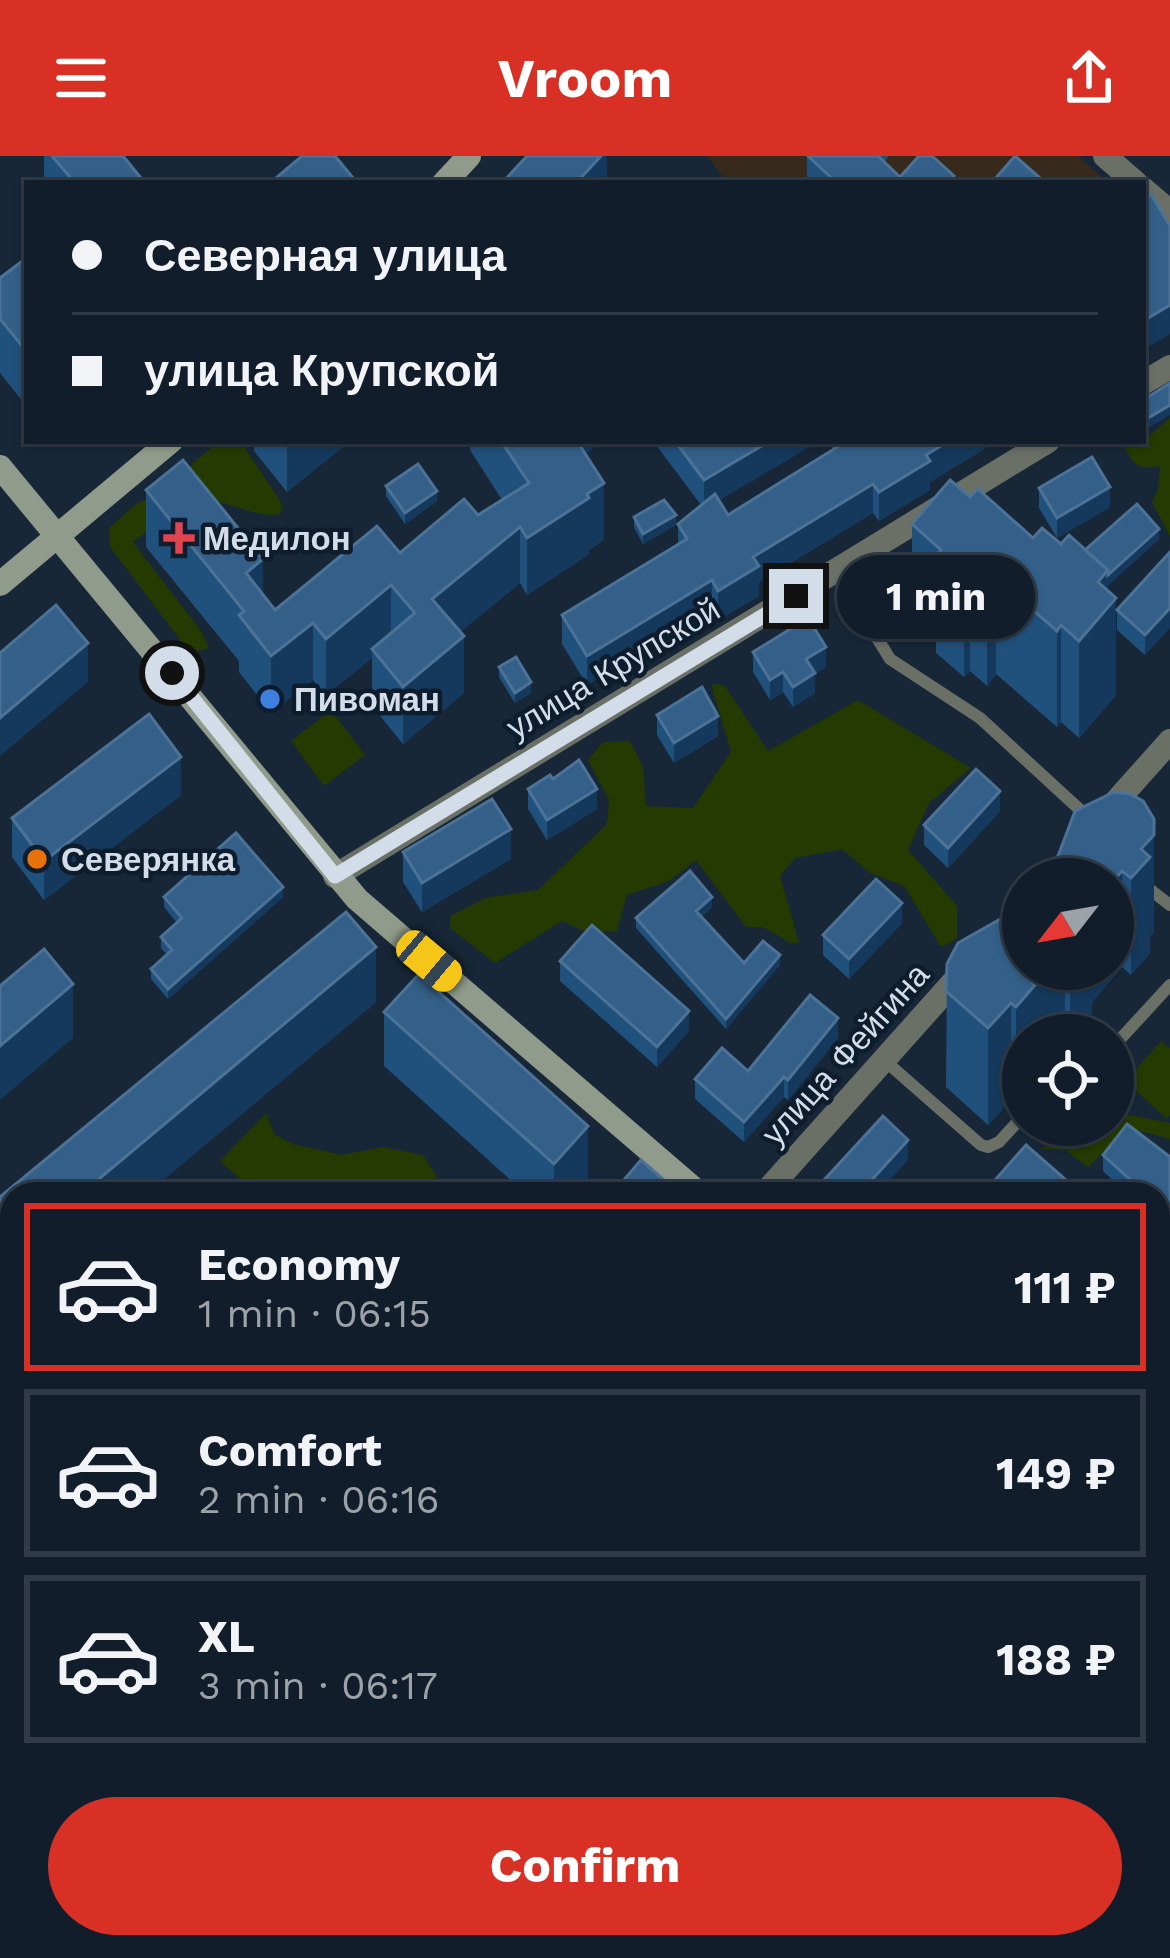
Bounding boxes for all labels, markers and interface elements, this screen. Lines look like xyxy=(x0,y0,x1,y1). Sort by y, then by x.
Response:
icon: menu xyxy=(48,45,114,111)
icon: share xyxy=(1056,45,1122,111)
text: Vroom xyxy=(498,47,672,110)
text: Северная улица xyxy=(144,229,506,282)
text: улица Крупской xyxy=(144,344,499,397)
place label: Медилон xyxy=(203,519,351,558)
marker: Медилон xyxy=(166,525,192,551)
callout: 1 min xyxy=(838,554,1036,638)
route end xyxy=(769,569,823,623)
text: 1 min xyxy=(886,574,986,619)
street label: улица Крупской xyxy=(499,589,727,747)
route start xyxy=(145,646,199,700)
place label: Пивоман xyxy=(294,680,440,719)
marker: Пивоман xyxy=(257,686,283,712)
place label: Северянка xyxy=(61,840,236,879)
marker: Северянка xyxy=(24,846,50,872)
north arrow xyxy=(1002,858,1134,990)
map controls xyxy=(1002,858,1134,1146)
car xyxy=(390,924,468,998)
street label: улица Фейгина xyxy=(753,955,937,1153)
button: locate xyxy=(1002,1014,1134,1146)
icon: car xyxy=(54,1233,162,1341)
text: Economy xyxy=(198,1238,400,1291)
text: 111 ₽ xyxy=(1014,1261,1116,1314)
text: 1 min · 06:15 xyxy=(198,1291,431,1336)
icon: car xyxy=(54,1419,162,1527)
text: Comfort xyxy=(198,1424,382,1477)
text: 149 ₽ xyxy=(996,1447,1116,1500)
text: 2 min · 06:16 xyxy=(198,1477,440,1522)
icon: car xyxy=(54,1605,162,1713)
text: XL xyxy=(198,1610,255,1663)
text: 188 ₽ xyxy=(996,1633,1116,1686)
text: 3 min · 06:17 xyxy=(198,1663,438,1708)
button: Confirm xyxy=(48,1797,1122,1935)

